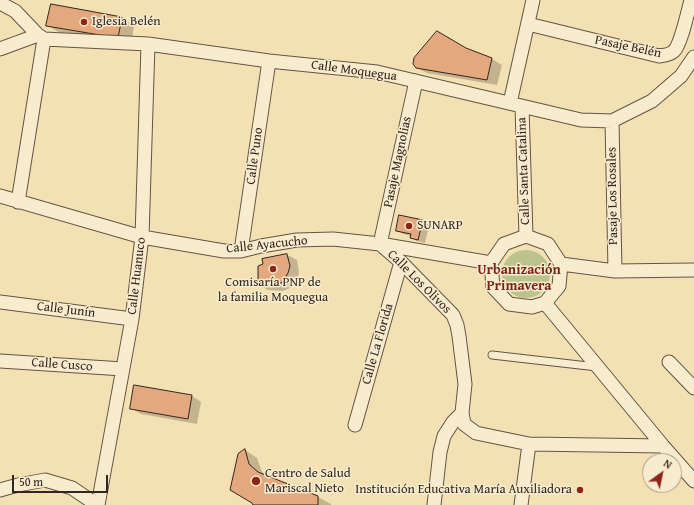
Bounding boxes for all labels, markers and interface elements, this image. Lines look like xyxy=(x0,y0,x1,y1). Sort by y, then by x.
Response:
place label: Iglesia Belén xyxy=(92,14,161,30)
marker: Iglesia Belén xyxy=(79,17,89,27)
street label: Pasaje Belén xyxy=(593,32,663,62)
street label: Calle Moquegua xyxy=(310,57,398,85)
street label: Pasaje Magnolias xyxy=(381,115,415,209)
street label: Calle Santa Catalina xyxy=(514,117,534,225)
street label: Calle Puno xyxy=(243,126,267,186)
street label: Pasaje Los Rosales xyxy=(604,147,622,245)
place label: SUNARP xyxy=(417,218,463,234)
marker: SUNARP xyxy=(404,221,414,231)
street label: Calle Ayacucho xyxy=(226,233,308,257)
street label: Calle Huanuco xyxy=(125,236,149,316)
street label: Calle Los Olivos xyxy=(384,247,454,317)
district label: Urbanización Primavera xyxy=(477,262,561,294)
marker: Comisaría PNP de la familia Moquegua xyxy=(268,264,278,274)
place label: Comisaría PNP de la familia Moquegua xyxy=(218,275,328,306)
street label: Calle Junín xyxy=(36,299,96,321)
street label: Calle La Florida xyxy=(359,302,397,386)
street label: Calle Cusco xyxy=(31,355,93,375)
north arrow xyxy=(642,453,682,493)
text: N xyxy=(661,455,675,472)
place label: Centro de Salud Mariscal Nieto xyxy=(265,466,351,497)
scale bar xyxy=(14,467,110,493)
text: 50 m xyxy=(19,473,43,490)
marker: Centro de Salud Mariscal Nieto xyxy=(250,475,262,487)
place label: Institución Educativa María Auxiliadora xyxy=(355,482,572,498)
marker: Institución Educativa María Auxiliadora xyxy=(575,485,585,495)

